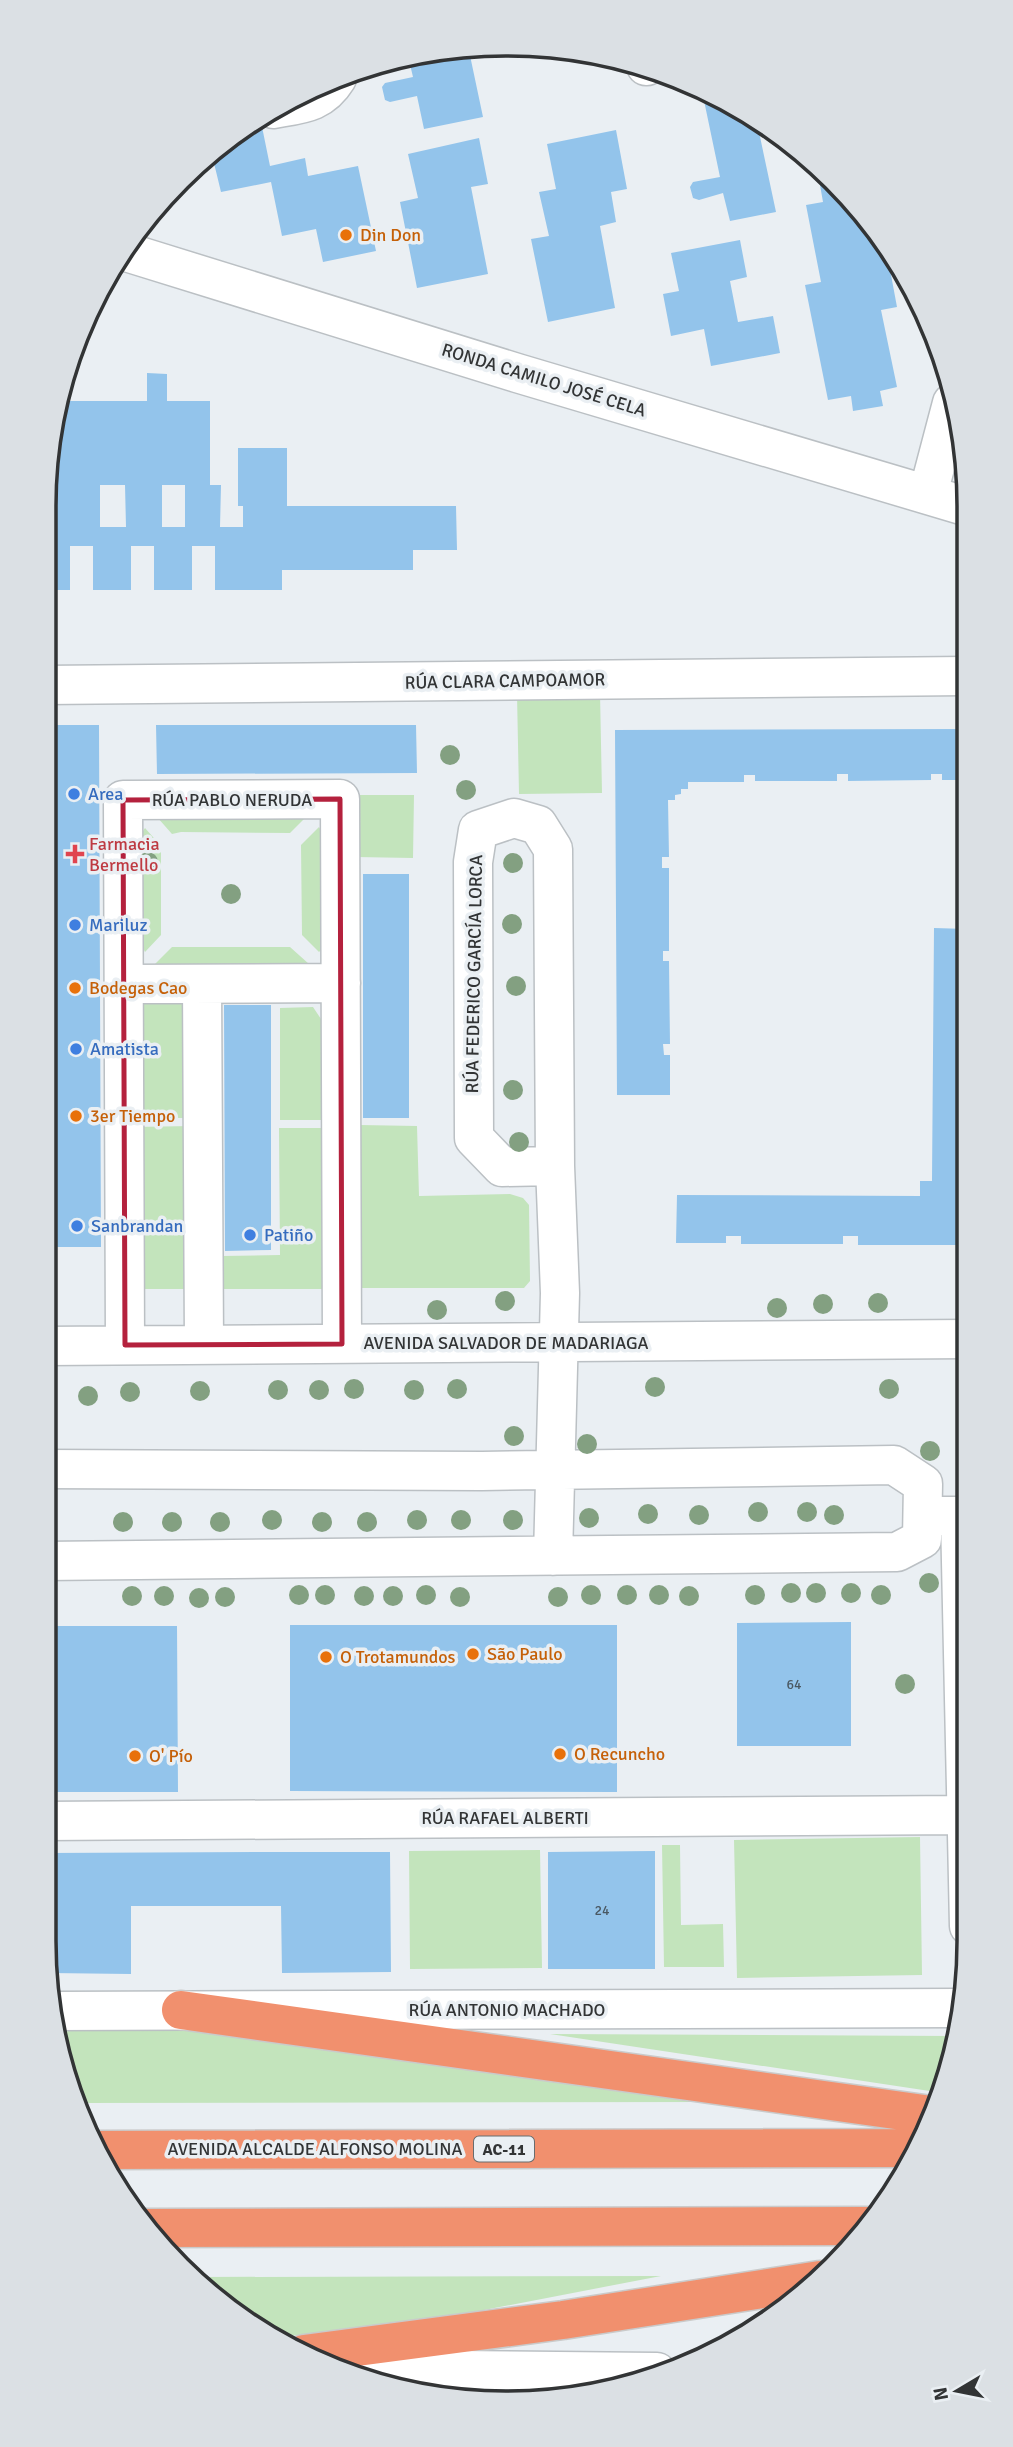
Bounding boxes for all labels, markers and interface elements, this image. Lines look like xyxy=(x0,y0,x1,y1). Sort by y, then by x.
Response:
place label: Din Don xyxy=(360,224,421,246)
marker: Din Don xyxy=(338,227,354,243)
street label: RONDA CAMILO JOSÉ CELA xyxy=(439,338,649,422)
street label: RÚA CLARA CAMPOAMOR xyxy=(405,668,606,694)
place label: Area xyxy=(88,783,123,805)
marker: Area xyxy=(66,786,82,802)
street label: RÚA PABLO NERUDA xyxy=(152,789,312,811)
place label: Farmacia Bermello xyxy=(89,833,160,876)
marker: Farmacia Bermello xyxy=(67,846,83,862)
street label: RÚA FEDERICO GARCÍA LORCA xyxy=(461,854,487,1094)
place label: Mariluz xyxy=(89,914,147,936)
marker: Mariluz xyxy=(67,917,83,933)
place label: Bodegas Cao xyxy=(89,977,187,999)
marker: Bodegas Cao xyxy=(67,980,83,996)
place label: Amatista xyxy=(90,1038,159,1060)
marker: Amatista xyxy=(68,1041,84,1057)
place label: 3er Tiempo xyxy=(90,1105,175,1127)
marker: 3er Tiempo xyxy=(68,1108,84,1124)
place label: Sanbrandan xyxy=(91,1215,183,1237)
marker: Sanbrandan xyxy=(69,1218,85,1234)
place label: Patiño xyxy=(264,1224,313,1246)
marker: Patiño xyxy=(242,1227,258,1243)
street label: AVENIDA SALVADOR DE MADARIAGA xyxy=(363,1332,649,1354)
place label: São Paulo xyxy=(487,1643,563,1665)
place label: O Trotamundos xyxy=(340,1646,456,1668)
marker: São Paulo xyxy=(465,1646,481,1662)
marker: O Trotamundos xyxy=(318,1649,334,1665)
house number: 64 xyxy=(786,1676,802,1693)
place label: O Recuncho xyxy=(574,1743,665,1765)
place label: O' Pío xyxy=(149,1745,193,1767)
marker: O Recuncho xyxy=(552,1746,568,1762)
marker: O' Pío xyxy=(127,1748,143,1764)
street label: RÚA RAFAEL ALBERTI xyxy=(421,1807,589,1829)
house number: 24 xyxy=(594,1902,610,1919)
street label: RÚA ANTONIO MACHADO xyxy=(409,1999,605,2021)
road number: AC-11 xyxy=(474,2136,534,2162)
street label: AVENIDA ALCALDE ALFONSO MOLINA xyxy=(168,2138,462,2160)
north arrow xyxy=(922,2356,992,2426)
text: N xyxy=(928,2385,954,2402)

